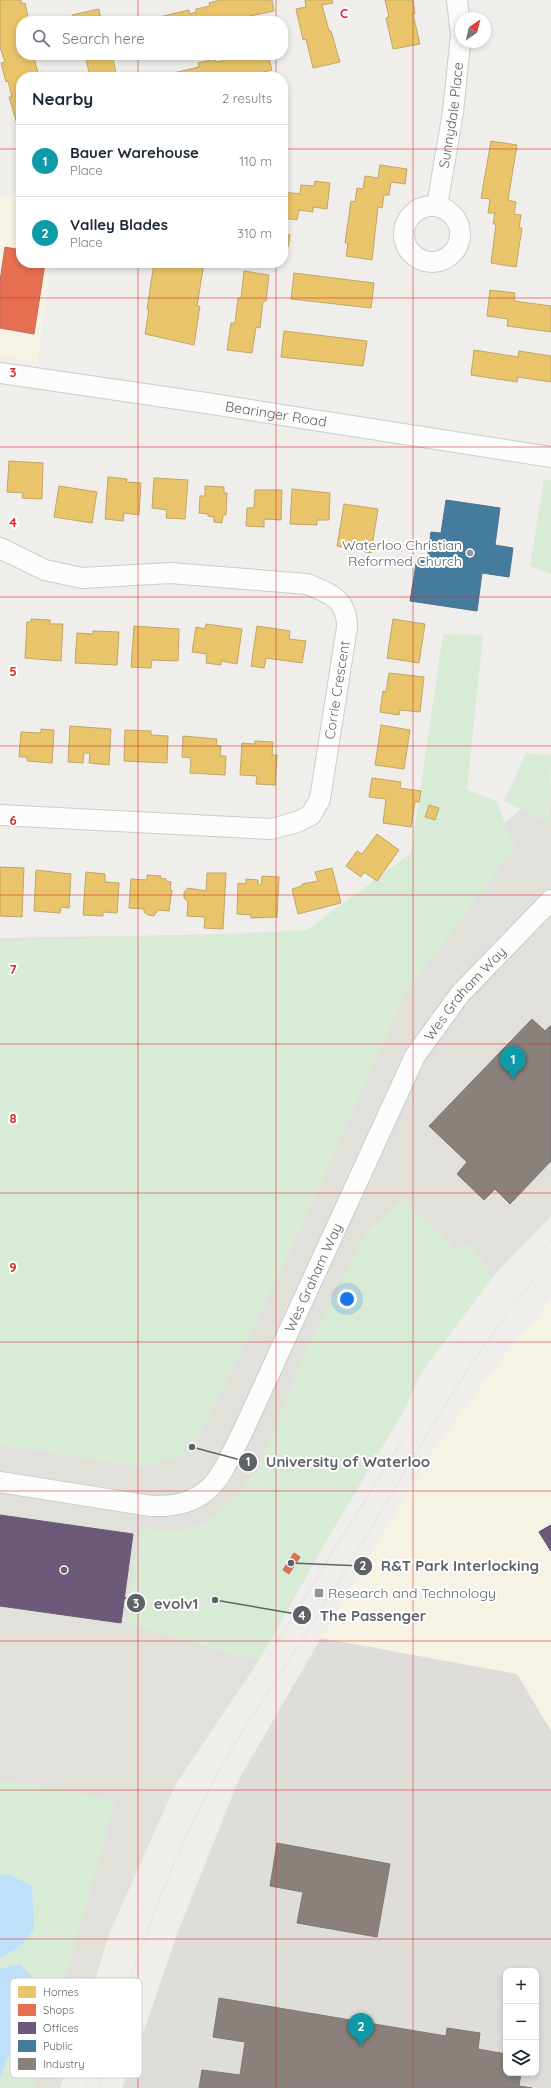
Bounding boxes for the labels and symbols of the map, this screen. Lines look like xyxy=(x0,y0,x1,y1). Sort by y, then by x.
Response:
text: C xyxy=(340,5,348,21)
north arrow xyxy=(455,12,491,48)
street label: Sunnydale Place xyxy=(435,61,467,170)
text: 3 xyxy=(10,364,17,380)
street label: Bearinger Road xyxy=(224,397,328,431)
text: 4 xyxy=(9,514,17,530)
place label: Waterloo Christian Reformed Church xyxy=(342,536,462,570)
marker: Waterloo Christian Reformed Church xyxy=(465,548,475,558)
street label: Corrie Crescent xyxy=(320,639,354,741)
text: 5 xyxy=(9,663,17,679)
text: 6 xyxy=(9,812,17,828)
street label: Wes Graham Way xyxy=(420,943,510,1044)
text: 7 xyxy=(9,961,17,977)
pin: 1 xyxy=(500,1046,526,1079)
text: 8 xyxy=(9,1110,17,1126)
street label: Wes Graham Way xyxy=(281,1220,346,1335)
text: 9 xyxy=(9,1259,17,1275)
your location xyxy=(337,1289,357,1309)
callout: University of Waterloo xyxy=(238,1448,438,1475)
text: University of Waterloo xyxy=(266,1452,430,1471)
text: 1 xyxy=(246,1454,250,1469)
callout: R&T Park Interlocking xyxy=(353,1553,547,1580)
text: R&T Park Interlocking xyxy=(381,1556,539,1575)
text: 2 xyxy=(360,1558,367,1573)
place label: Research and Technology xyxy=(328,1584,496,1602)
marker: Research and Technology xyxy=(313,1587,325,1599)
callout: evolv1 xyxy=(126,1590,206,1617)
text: evolv1 xyxy=(154,1594,198,1613)
text: 3 xyxy=(133,1596,139,1611)
callout: The Passenger xyxy=(292,1602,434,1629)
text: The Passenger xyxy=(320,1606,427,1625)
text: 4 xyxy=(298,1608,306,1623)
legend xyxy=(10,1978,142,2078)
text: Homes xyxy=(43,1985,79,1999)
text: Shops xyxy=(43,2003,74,2017)
pin: 2 xyxy=(348,2013,374,2046)
text: Offices xyxy=(43,2021,79,2035)
text: Public xyxy=(43,2039,73,2053)
text: Industry xyxy=(43,2057,85,2071)

